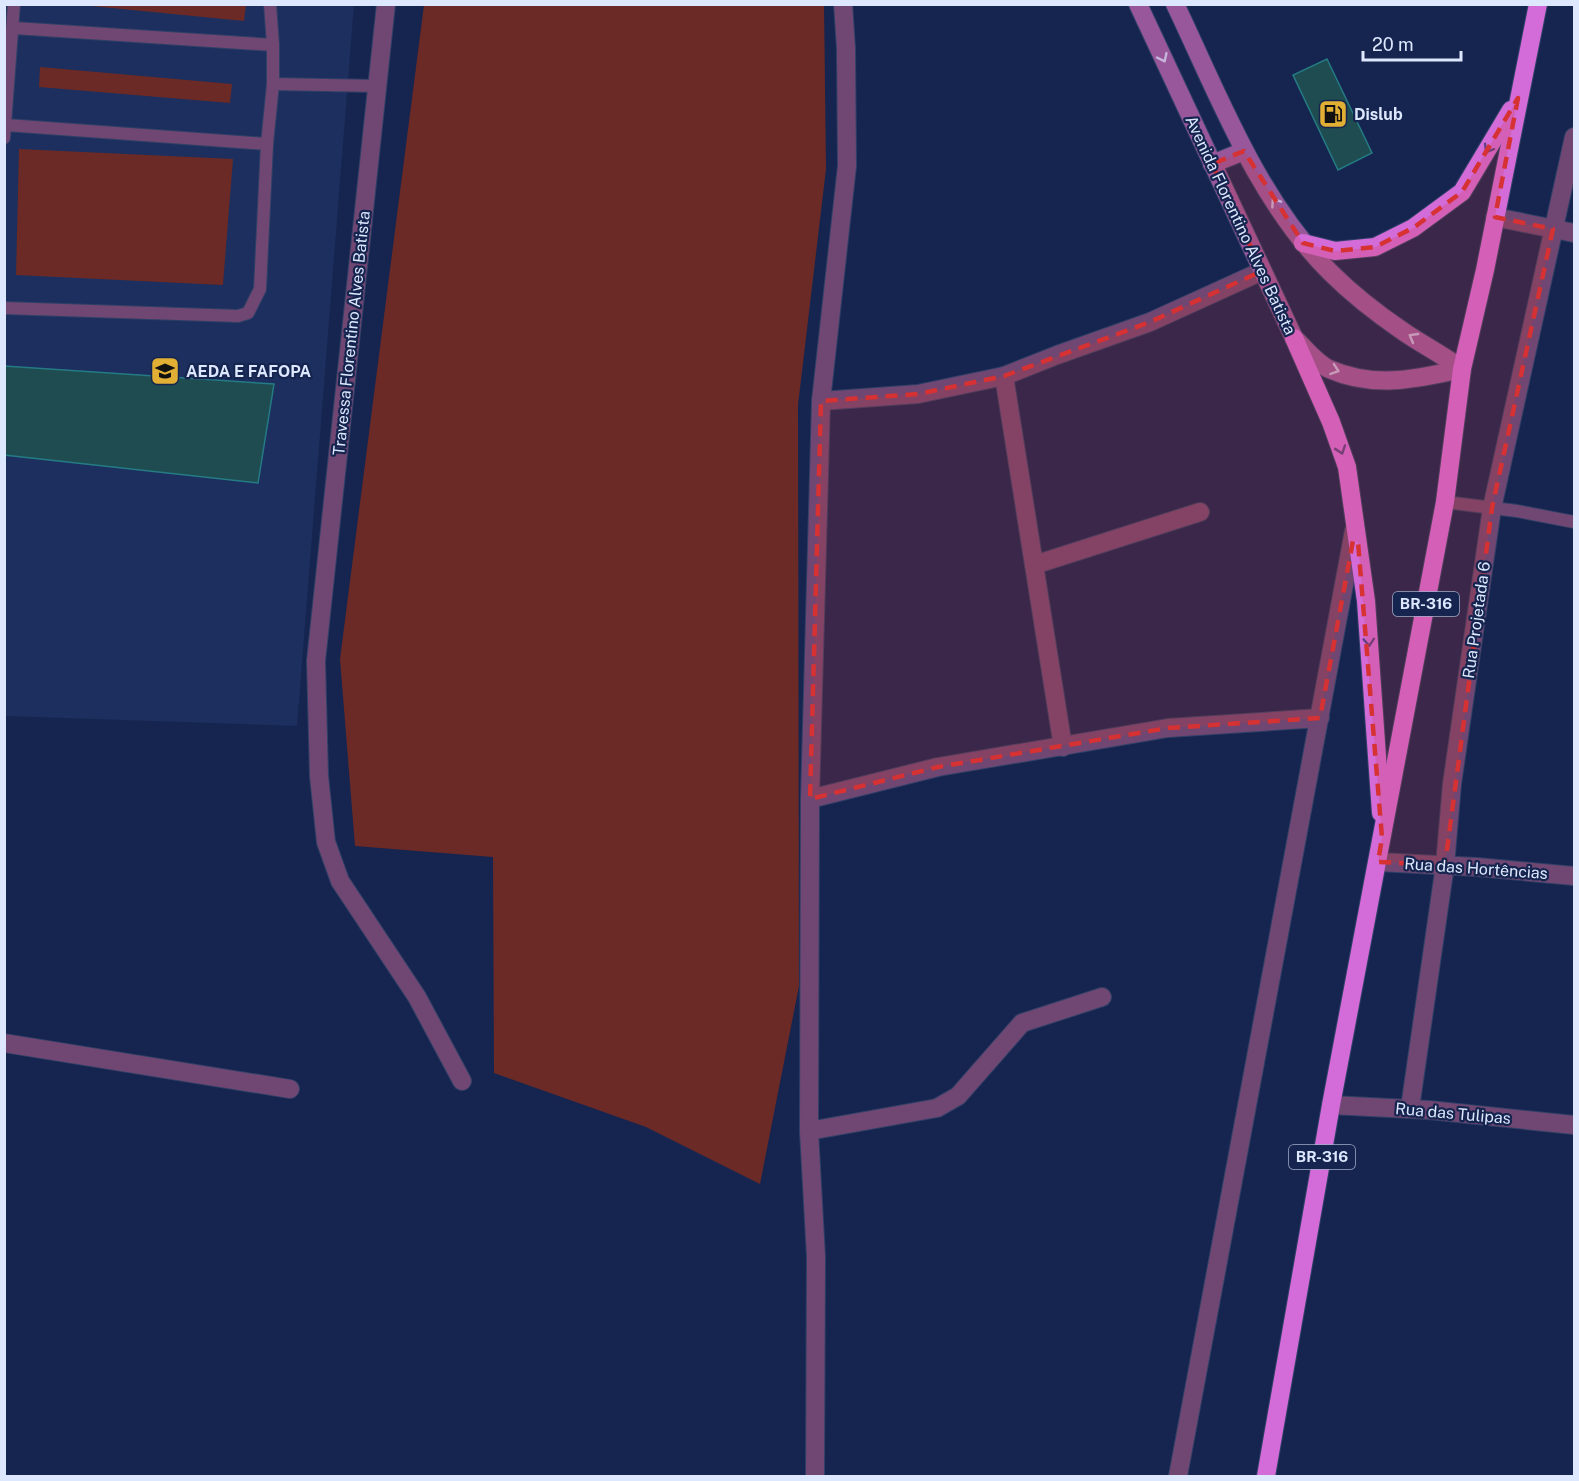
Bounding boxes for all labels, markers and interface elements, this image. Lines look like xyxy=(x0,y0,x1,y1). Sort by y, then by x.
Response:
scale bar xyxy=(1363,24,1460,62)
text: 20 m xyxy=(1372,34,1414,55)
one-way arrow xyxy=(1155,51,1167,62)
fuel station icon: Dislub xyxy=(1317,98,1349,130)
place label: Dislub xyxy=(1354,105,1403,124)
street label: Avenida Florentino Alves Batista xyxy=(1181,113,1300,338)
one-way arrow xyxy=(1484,143,1495,153)
one-way arrow xyxy=(1271,198,1282,209)
street label: Travessa Florentino Alves Batista xyxy=(329,210,374,456)
one-way arrow xyxy=(1409,333,1419,345)
school or university icon: AEDA E FAFOPA xyxy=(149,355,181,387)
place label: AEDA E FAFOPA xyxy=(186,362,312,381)
one-way arrow xyxy=(1329,363,1340,375)
one-way arrow xyxy=(1334,444,1347,455)
street label: Rua Projetada 6 xyxy=(1459,560,1494,680)
road number: BR-316 xyxy=(1393,592,1459,616)
one-way arrow xyxy=(1362,638,1375,647)
street label: Rua das Hortências xyxy=(1404,854,1548,883)
street label: Rua das Tulipas xyxy=(1394,1099,1511,1128)
road number: BR-316 xyxy=(1289,1145,1355,1169)

